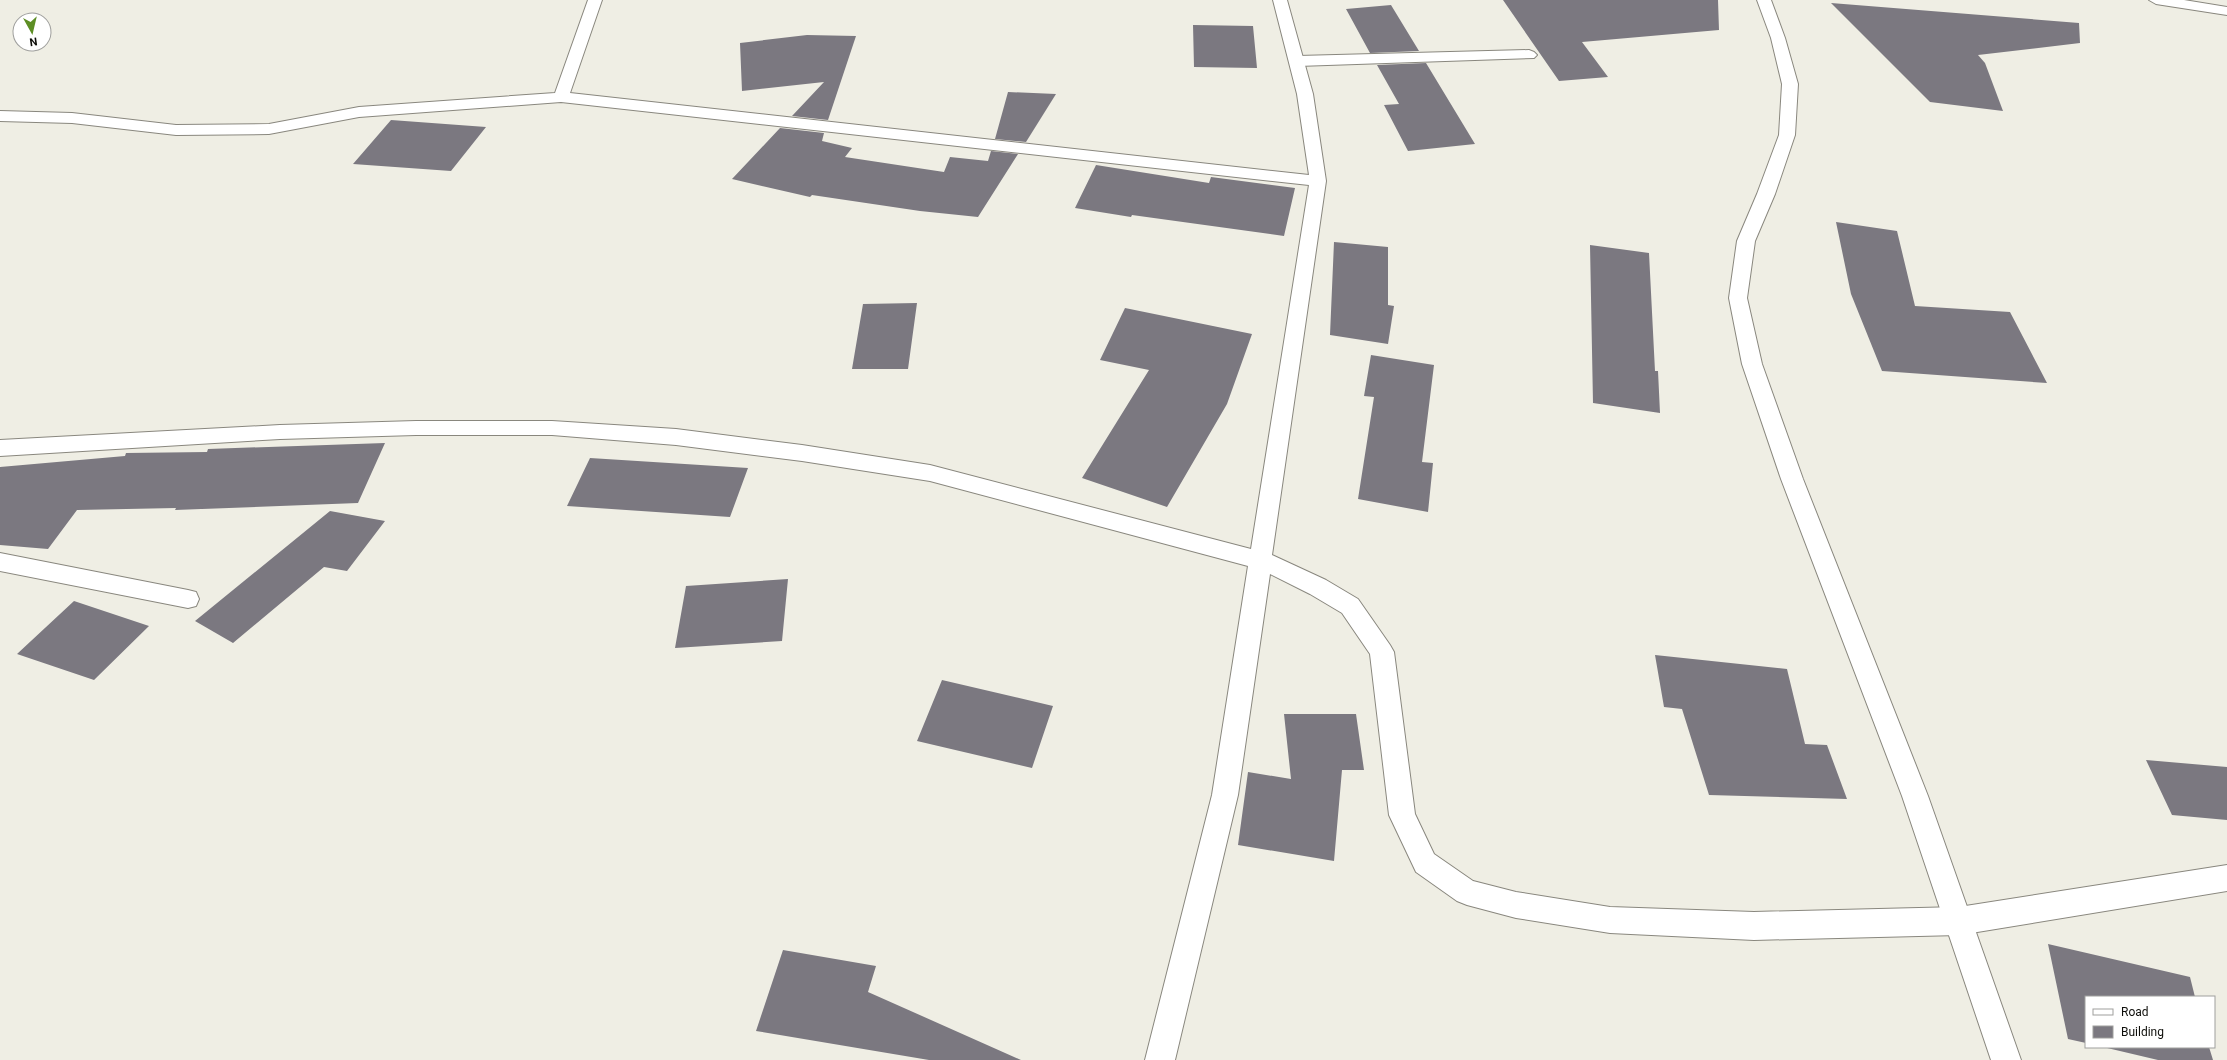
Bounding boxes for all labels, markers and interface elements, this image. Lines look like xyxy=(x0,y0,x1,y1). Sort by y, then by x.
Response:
north arrow xyxy=(12,12,52,52)
text: N xyxy=(28,34,38,48)
legend xyxy=(2085,996,2215,1048)
text: Road xyxy=(2121,1005,2149,1019)
text: Building xyxy=(2121,1025,2164,1039)

